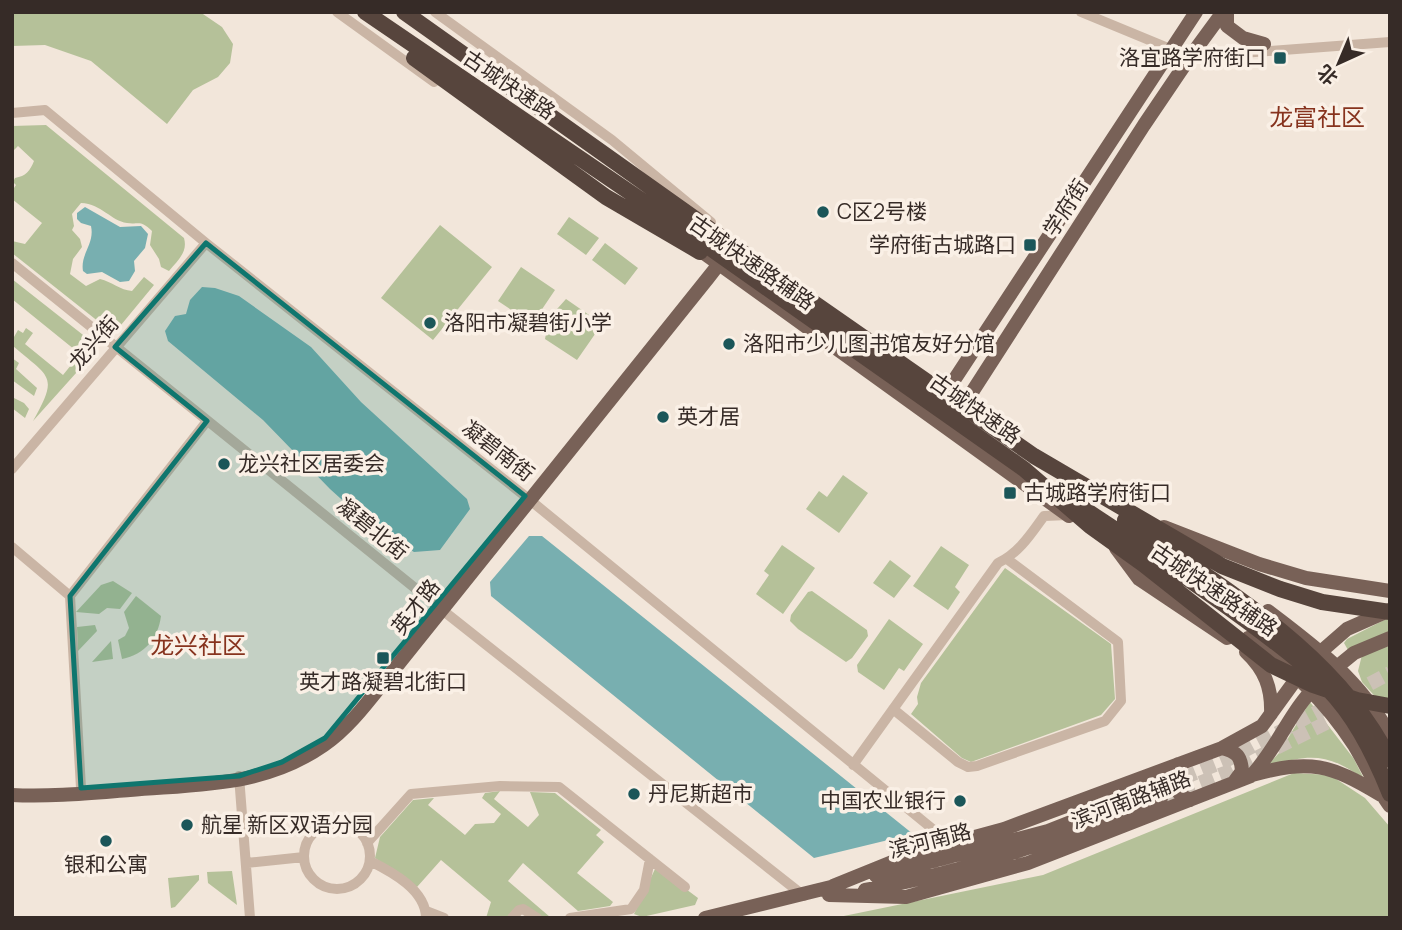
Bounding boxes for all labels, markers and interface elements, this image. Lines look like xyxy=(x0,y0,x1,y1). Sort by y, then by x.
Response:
north arrow xyxy=(1304,28,1374,98)
street label: 古城快速路 xyxy=(458,43,561,125)
place label: 洛宜路学府街口 xyxy=(1119,43,1266,71)
marker: 洛宜路学府街口 xyxy=(1272,50,1288,66)
text: 北 xyxy=(1311,59,1343,91)
district label: 龙富社区 xyxy=(1269,100,1365,133)
street label: 学府街 xyxy=(1036,173,1094,241)
place label: C区2号楼 xyxy=(837,197,927,225)
marker: C区2号楼 xyxy=(815,204,831,220)
street label: 古城快速路辅路 xyxy=(684,209,821,316)
place label: 学府街古城路口 xyxy=(869,230,1016,258)
marker: 学府街古城路口 xyxy=(1022,237,1038,253)
place label: 洛阳市凝碧街小学 xyxy=(444,308,612,336)
street label: 龙兴街 xyxy=(62,309,124,375)
marker: 洛阳市凝碧街小学 xyxy=(422,315,438,331)
place label: 洛阳市少儿图书馆友好分馆 xyxy=(743,329,995,357)
marker: 洛阳市少儿图书馆友好分馆 xyxy=(721,336,737,352)
street label: 古城快速路 xyxy=(925,367,1027,450)
place label: 英才居 xyxy=(677,402,740,430)
marker: 英才居 xyxy=(655,409,671,425)
street label: 凝碧南街 xyxy=(457,413,540,487)
place label: 龙兴社区居委会 xyxy=(238,449,385,477)
marker: 龙兴社区居委会 xyxy=(216,456,232,472)
place label: 古城路学府街口 xyxy=(1024,478,1171,506)
marker: 古城路学府街口 xyxy=(1002,485,1018,501)
street label: 凝碧北街 xyxy=(331,491,414,566)
street label: 古城快速路辅路 xyxy=(1146,536,1283,642)
street label: 英才路 xyxy=(385,573,446,640)
district label: 龙兴社区 xyxy=(150,628,246,661)
marker: 英才路凝碧北街口 xyxy=(375,650,391,666)
place label: 英才路凝碧北街口 xyxy=(299,667,467,695)
street label: 滨河南路辅路 xyxy=(1067,763,1194,835)
place label: 丹尼斯超市 xyxy=(648,779,753,807)
marker: 丹尼斯超市 xyxy=(626,786,642,802)
place label: 中国农业银行 xyxy=(820,786,946,814)
marker: 中国农业银行 xyxy=(952,793,968,809)
place label: 航星 新区双语分园 xyxy=(201,810,373,838)
street label: 滨河南路 xyxy=(886,816,974,864)
marker: 航星 新区双语分园 xyxy=(179,817,195,833)
marker: 银和公寓 xyxy=(98,833,114,849)
place label: 银和公寓 xyxy=(64,850,148,878)

